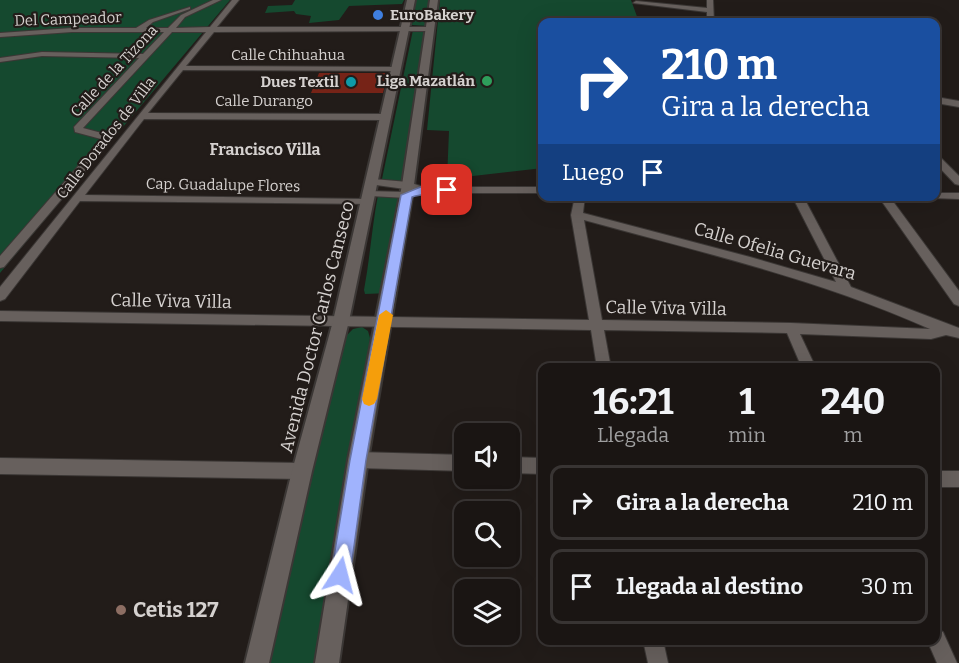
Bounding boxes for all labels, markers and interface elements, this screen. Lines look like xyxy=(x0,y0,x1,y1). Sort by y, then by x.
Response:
place label: EuroBakery xyxy=(390,6,475,24)
street label: Del Campeador xyxy=(14,8,122,30)
marker: EuroBakery xyxy=(371,8,385,22)
street label: Calle de la Tizona xyxy=(67,21,161,121)
text: 210 m xyxy=(661,40,777,90)
icon: right xyxy=(562,42,640,120)
street label: Calle Chihuahua xyxy=(231,46,345,64)
place label: Liga Mazatlán xyxy=(377,72,475,90)
street label: Calle Dorados de Villa xyxy=(53,73,159,203)
place label: Dues Textil xyxy=(260,73,339,91)
marker: Liga Mazatlán xyxy=(480,74,494,88)
marker: Dues Textil xyxy=(344,75,358,89)
text: Gira a la derecha xyxy=(661,91,870,123)
street label: Calle Durango xyxy=(215,92,313,110)
district label: Francisco Villa xyxy=(210,140,320,159)
icon: arrive xyxy=(636,156,669,189)
text: Luego xyxy=(562,159,624,186)
pin xyxy=(421,164,472,215)
icon: arrive xyxy=(430,173,463,206)
street label: Cap. Guadalupe Flores xyxy=(146,175,300,195)
street label: Avenida Doctor Carlos Canseco xyxy=(275,199,359,455)
street label: Calle Ofelia Guevara xyxy=(691,217,859,285)
street label: Calle Viva Villa xyxy=(110,289,232,313)
street label: Calle Viva Villa xyxy=(605,296,727,320)
text: 16:21 xyxy=(593,380,674,424)
text: 1 xyxy=(739,380,755,424)
text: 240 xyxy=(820,380,885,424)
map controls xyxy=(454,423,520,645)
button: sound xyxy=(454,423,520,489)
text: Llegada xyxy=(597,423,669,447)
text: min xyxy=(728,423,766,447)
text: m xyxy=(843,423,862,447)
icon: right xyxy=(565,486,598,519)
text: Gira a la derecha xyxy=(616,489,789,516)
text: 210 m xyxy=(853,489,913,516)
button: search xyxy=(454,501,520,567)
position arrow xyxy=(308,543,372,607)
icon: arrive xyxy=(565,570,598,603)
text: Llegada al destino xyxy=(616,573,803,600)
text: 30 m xyxy=(861,573,913,600)
button: layers xyxy=(454,579,520,645)
place label: Cetis 127 xyxy=(133,597,219,623)
marker: Cetis 127 xyxy=(114,603,128,617)

